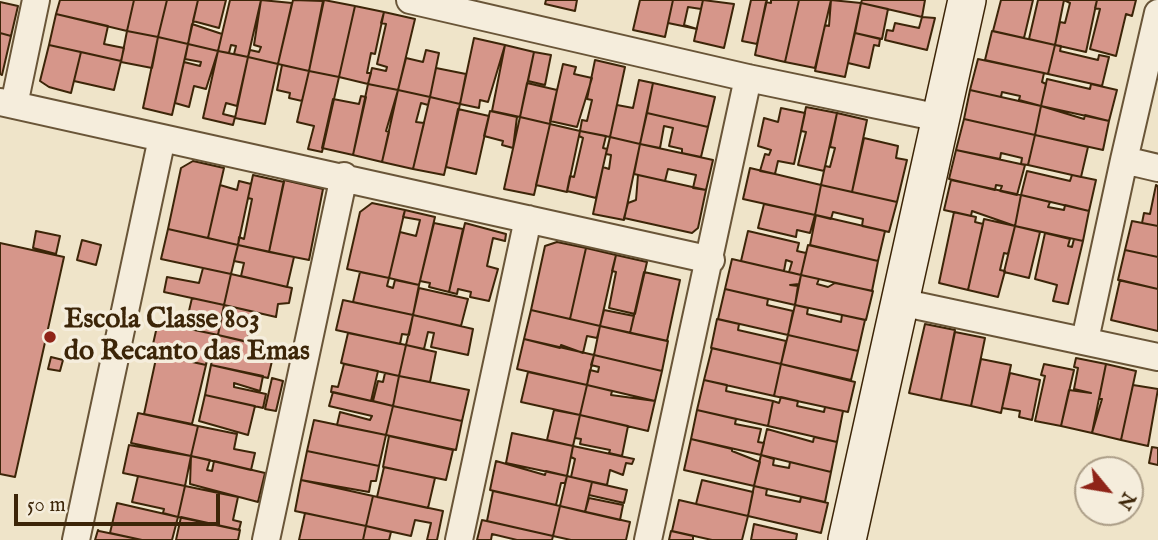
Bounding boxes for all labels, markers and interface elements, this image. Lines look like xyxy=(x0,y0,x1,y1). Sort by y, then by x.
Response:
place label: Escola Classe 803 do Recanto das Emas xyxy=(64,304,310,370)
marker: Escola Classe 803 do Recanto das Emas xyxy=(42,329,58,345)
north arrow xyxy=(1074,456,1144,526)
scale bar xyxy=(18,480,224,524)
text: N xyxy=(1111,487,1140,514)
text: 50 m xyxy=(27,492,66,519)

